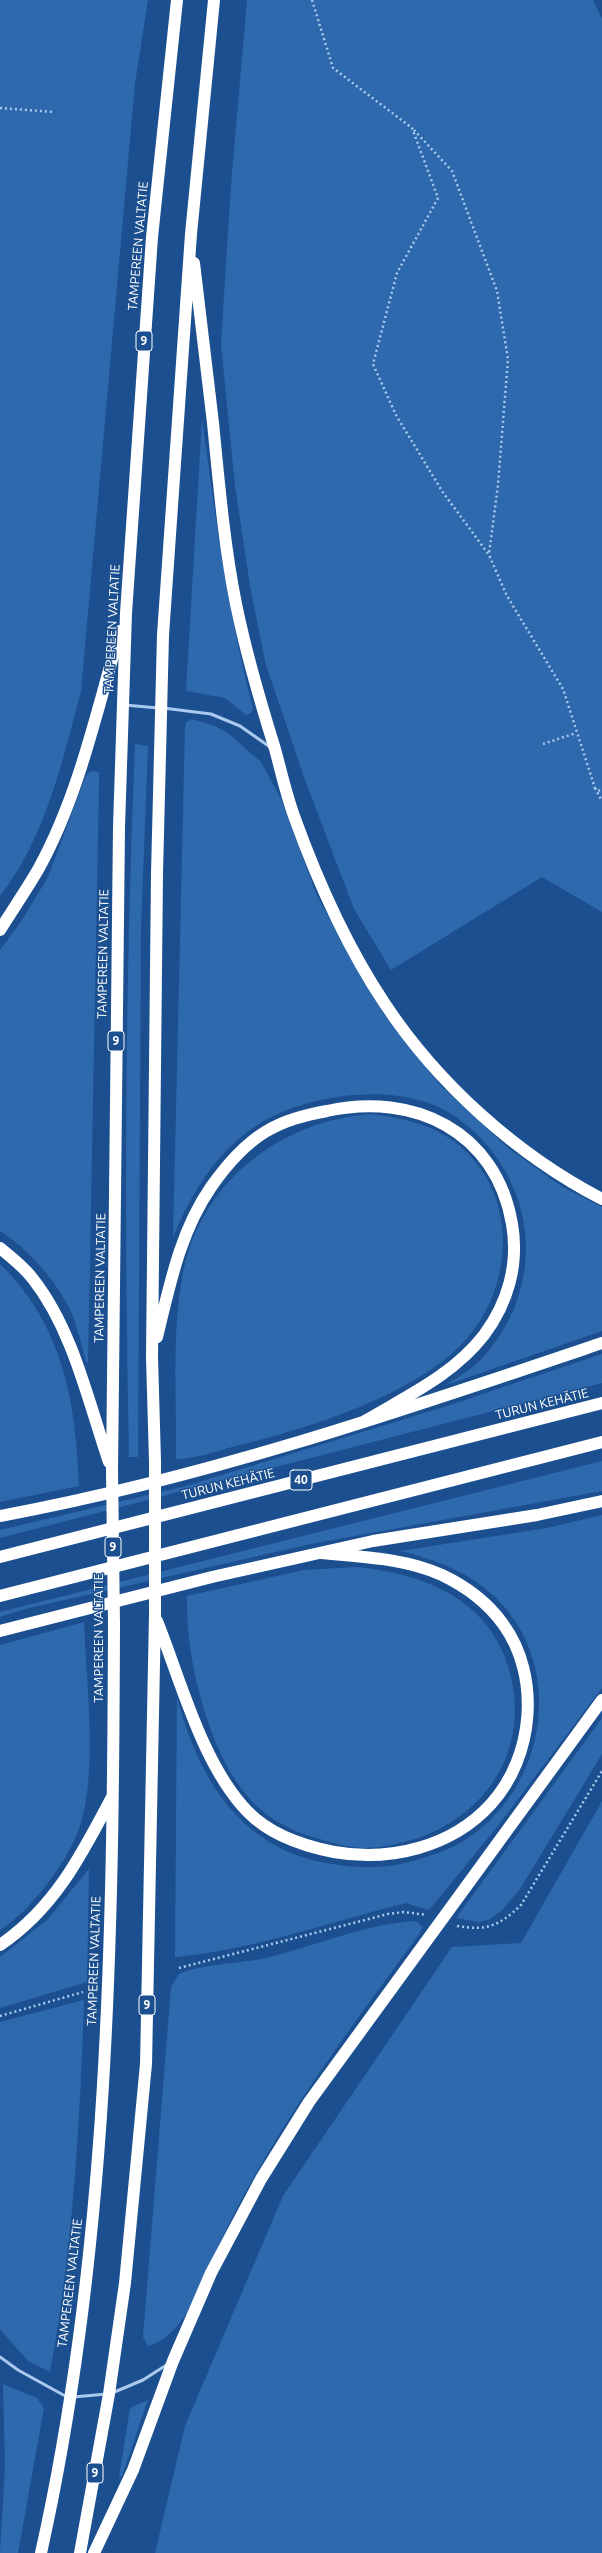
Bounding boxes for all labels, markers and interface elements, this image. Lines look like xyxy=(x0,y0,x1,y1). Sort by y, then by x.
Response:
street label: TAMPEREEN VALTATIE xyxy=(125,181,151,311)
road number: 9 xyxy=(136,331,152,351)
street label: TAMPEREEN VALTATIE xyxy=(101,564,123,694)
street label: TAMPEREEN VALTATIE xyxy=(94,889,112,1019)
road number: 9 xyxy=(108,1031,124,1051)
street label: TAMPEREEN VALTATIE xyxy=(91,1213,109,1343)
street label: TURUN KEHÄTIE xyxy=(494,1385,590,1423)
street label: TURUN KEHÄTIE xyxy=(180,1465,276,1503)
road number: 40 xyxy=(290,1470,312,1490)
road number: 9 xyxy=(105,1537,121,1557)
street label: TAMPEREEN VALTATIE xyxy=(91,1573,107,1703)
street label: TAMPEREEN VALTATIE xyxy=(84,1896,104,2026)
road number: 9 xyxy=(139,1995,155,2015)
street label: TAMPEREEN VALTATIE xyxy=(54,2218,86,2348)
road number: 9 xyxy=(87,2463,103,2483)

